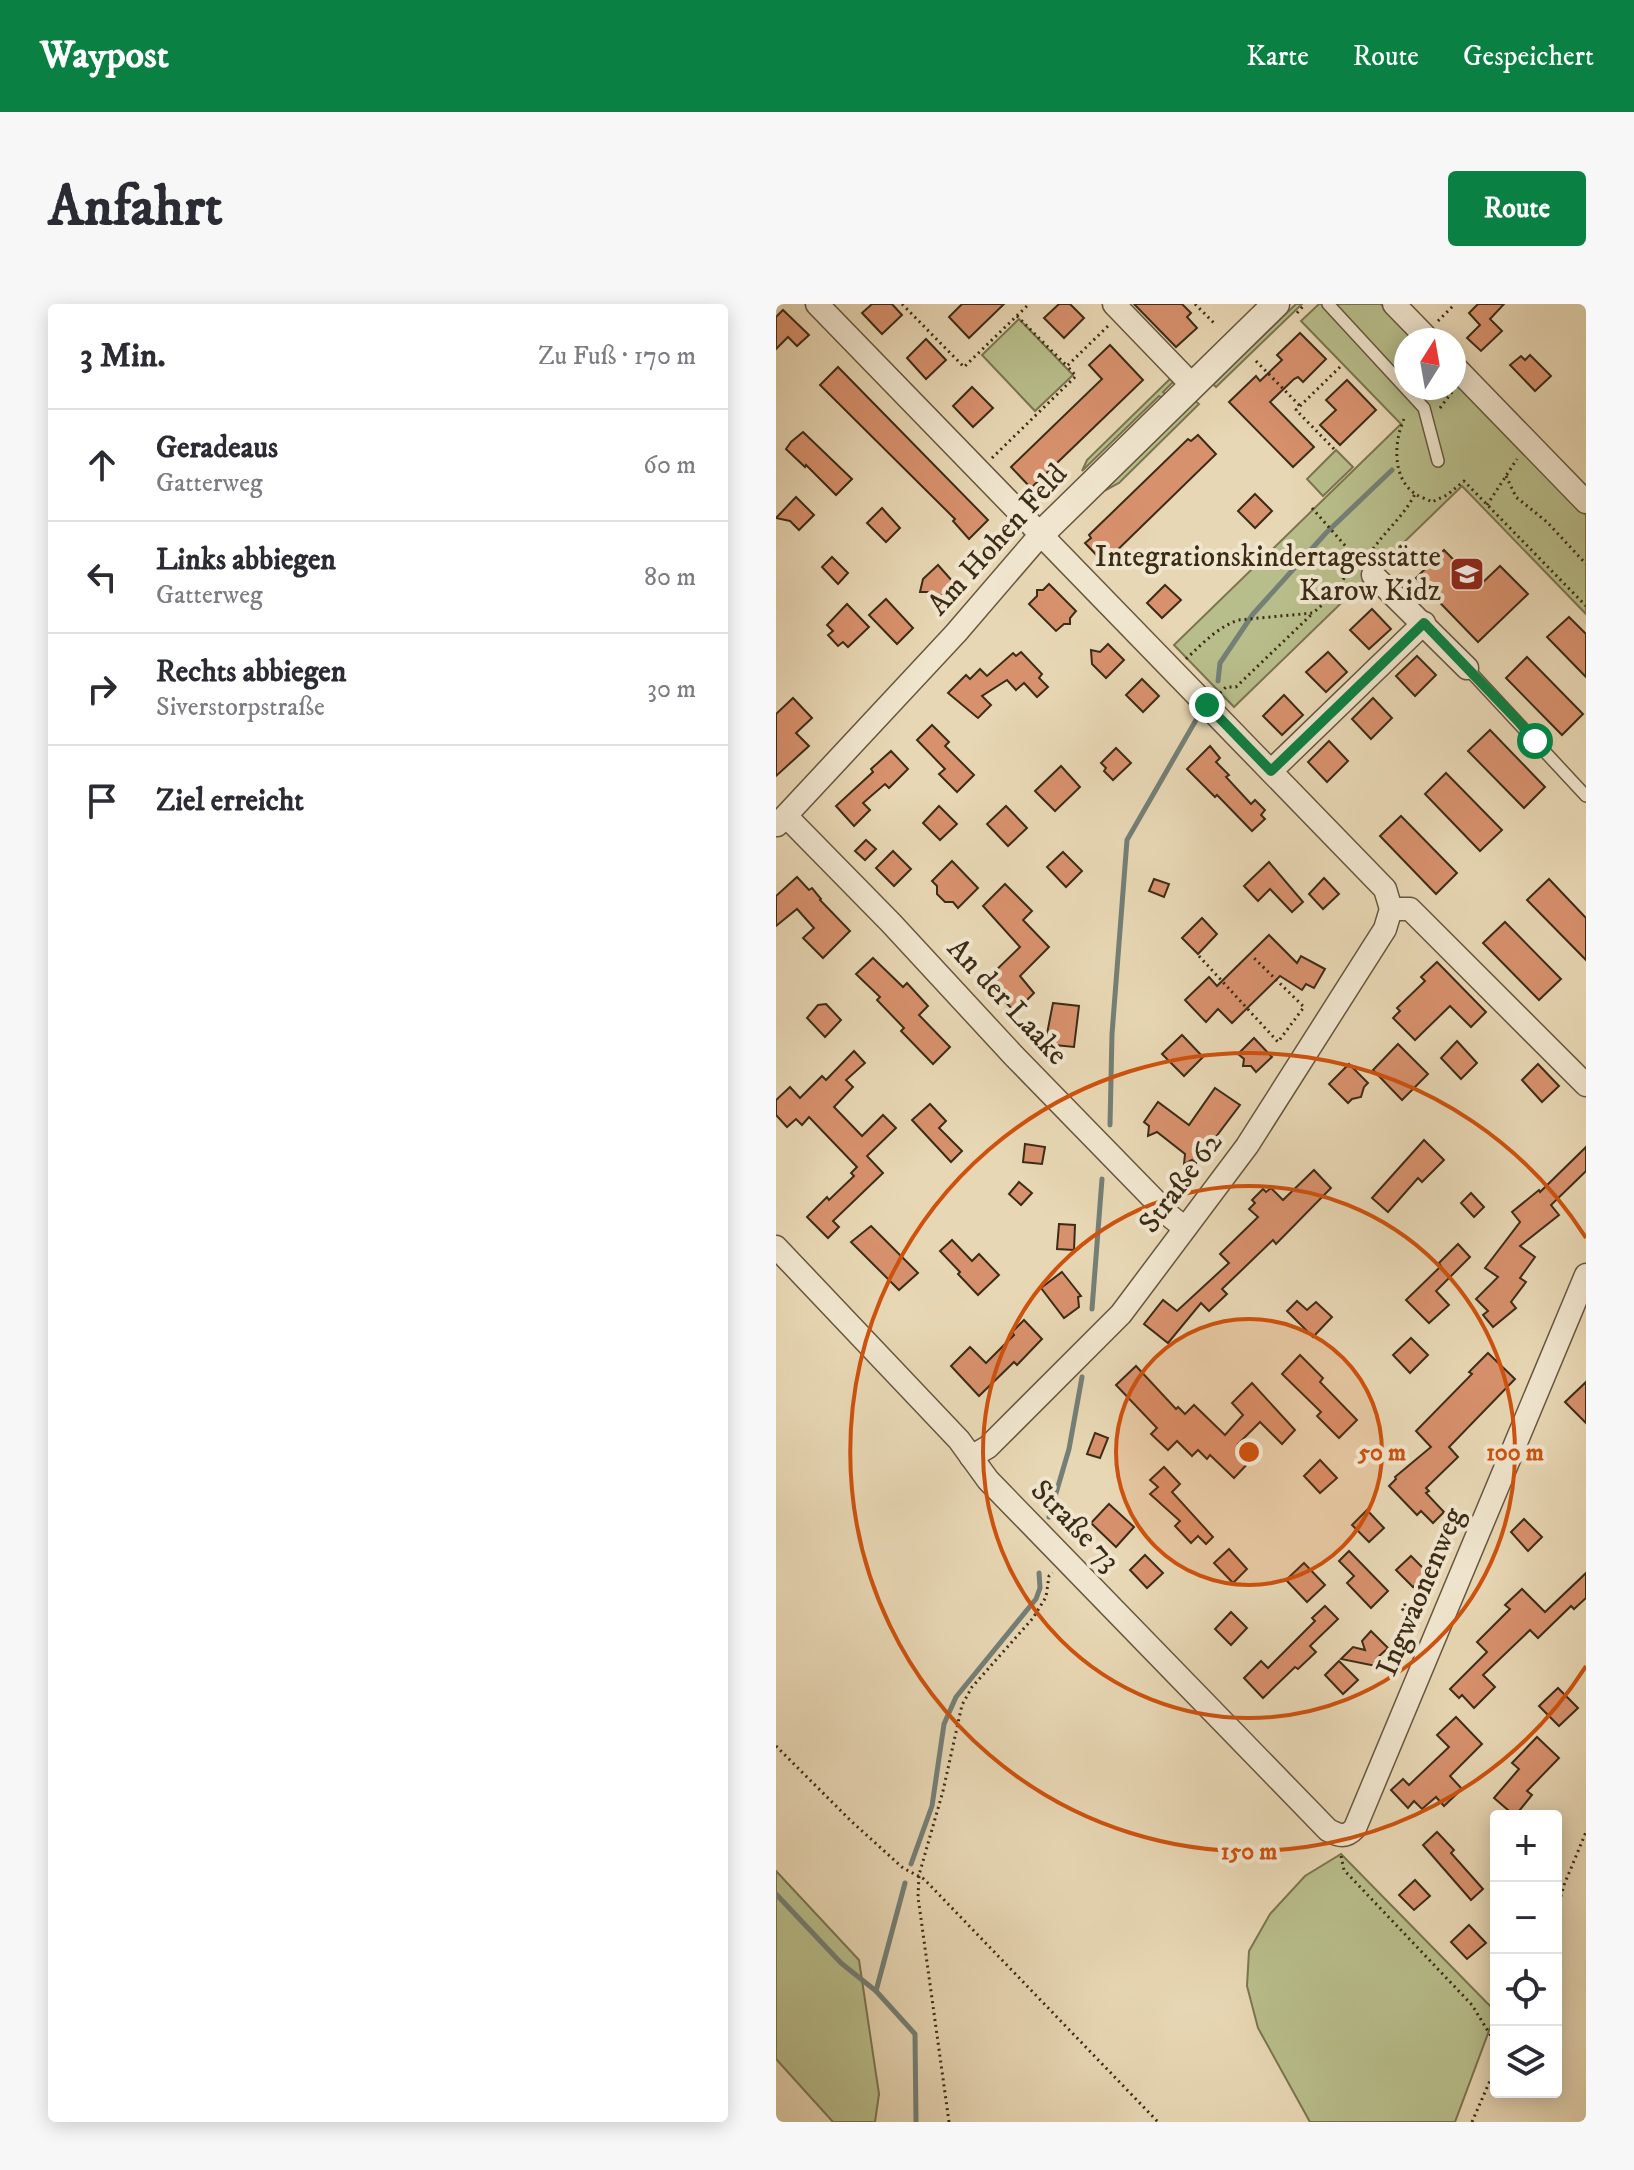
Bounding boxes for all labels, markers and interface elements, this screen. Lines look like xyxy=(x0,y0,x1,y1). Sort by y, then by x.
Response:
text: Waypost xyxy=(40,32,169,80)
text: Karte xyxy=(1246,39,1309,74)
text: Route xyxy=(1353,39,1419,74)
text: Gespeichert xyxy=(1463,39,1594,74)
button: Route xyxy=(1448,171,1586,246)
text: Anfahrt xyxy=(48,173,223,243)
north arrow xyxy=(1394,328,1466,400)
text: 3 Min. xyxy=(80,335,166,377)
text: Zu Fuß · 170 m xyxy=(538,340,696,373)
text: Geradeaus xyxy=(156,430,278,467)
icon: ahead xyxy=(80,443,124,487)
text: 60 m xyxy=(643,449,696,482)
street label: Am Hohen Feld xyxy=(920,456,1076,624)
text: Gatterweg xyxy=(156,467,263,500)
place label: Integrationskindertagesstätte Karow Kidz xyxy=(1095,539,1441,610)
text: Links abbiegen xyxy=(156,542,336,579)
icon: left xyxy=(80,555,124,599)
school or university icon: Integrationskindertagesstätte Karow Kidz xyxy=(1448,555,1486,593)
text: 80 m xyxy=(644,561,696,594)
text: Gatterweg xyxy=(156,579,263,612)
text: Rechts abbiegen xyxy=(156,654,346,691)
icon: right xyxy=(80,667,124,711)
text: 30 m xyxy=(647,673,696,706)
route end xyxy=(1189,687,1225,723)
text: Siverstorpstraße xyxy=(156,691,325,724)
route start xyxy=(1517,723,1553,759)
icon: arrive xyxy=(80,779,124,823)
text: Ziel erreicht xyxy=(156,783,304,820)
street label: An der Laake xyxy=(939,931,1075,1073)
street label: Straße 62 xyxy=(1131,1125,1231,1241)
centre of rings xyxy=(1235,1438,1263,1466)
text: 50 m xyxy=(1357,1438,1406,1468)
text: 100 m xyxy=(1486,1438,1544,1468)
street label: Straße 73 xyxy=(1022,1472,1128,1580)
street label: Ingwäonenweg xyxy=(1369,1502,1473,1682)
map controls xyxy=(1490,1810,1562,2098)
button: + xyxy=(1490,1810,1562,1882)
text: 150 m xyxy=(1221,1837,1277,1867)
button: − xyxy=(1490,1882,1562,1954)
button: locate xyxy=(1490,1954,1562,2026)
button: layers xyxy=(1490,2026,1562,2098)

